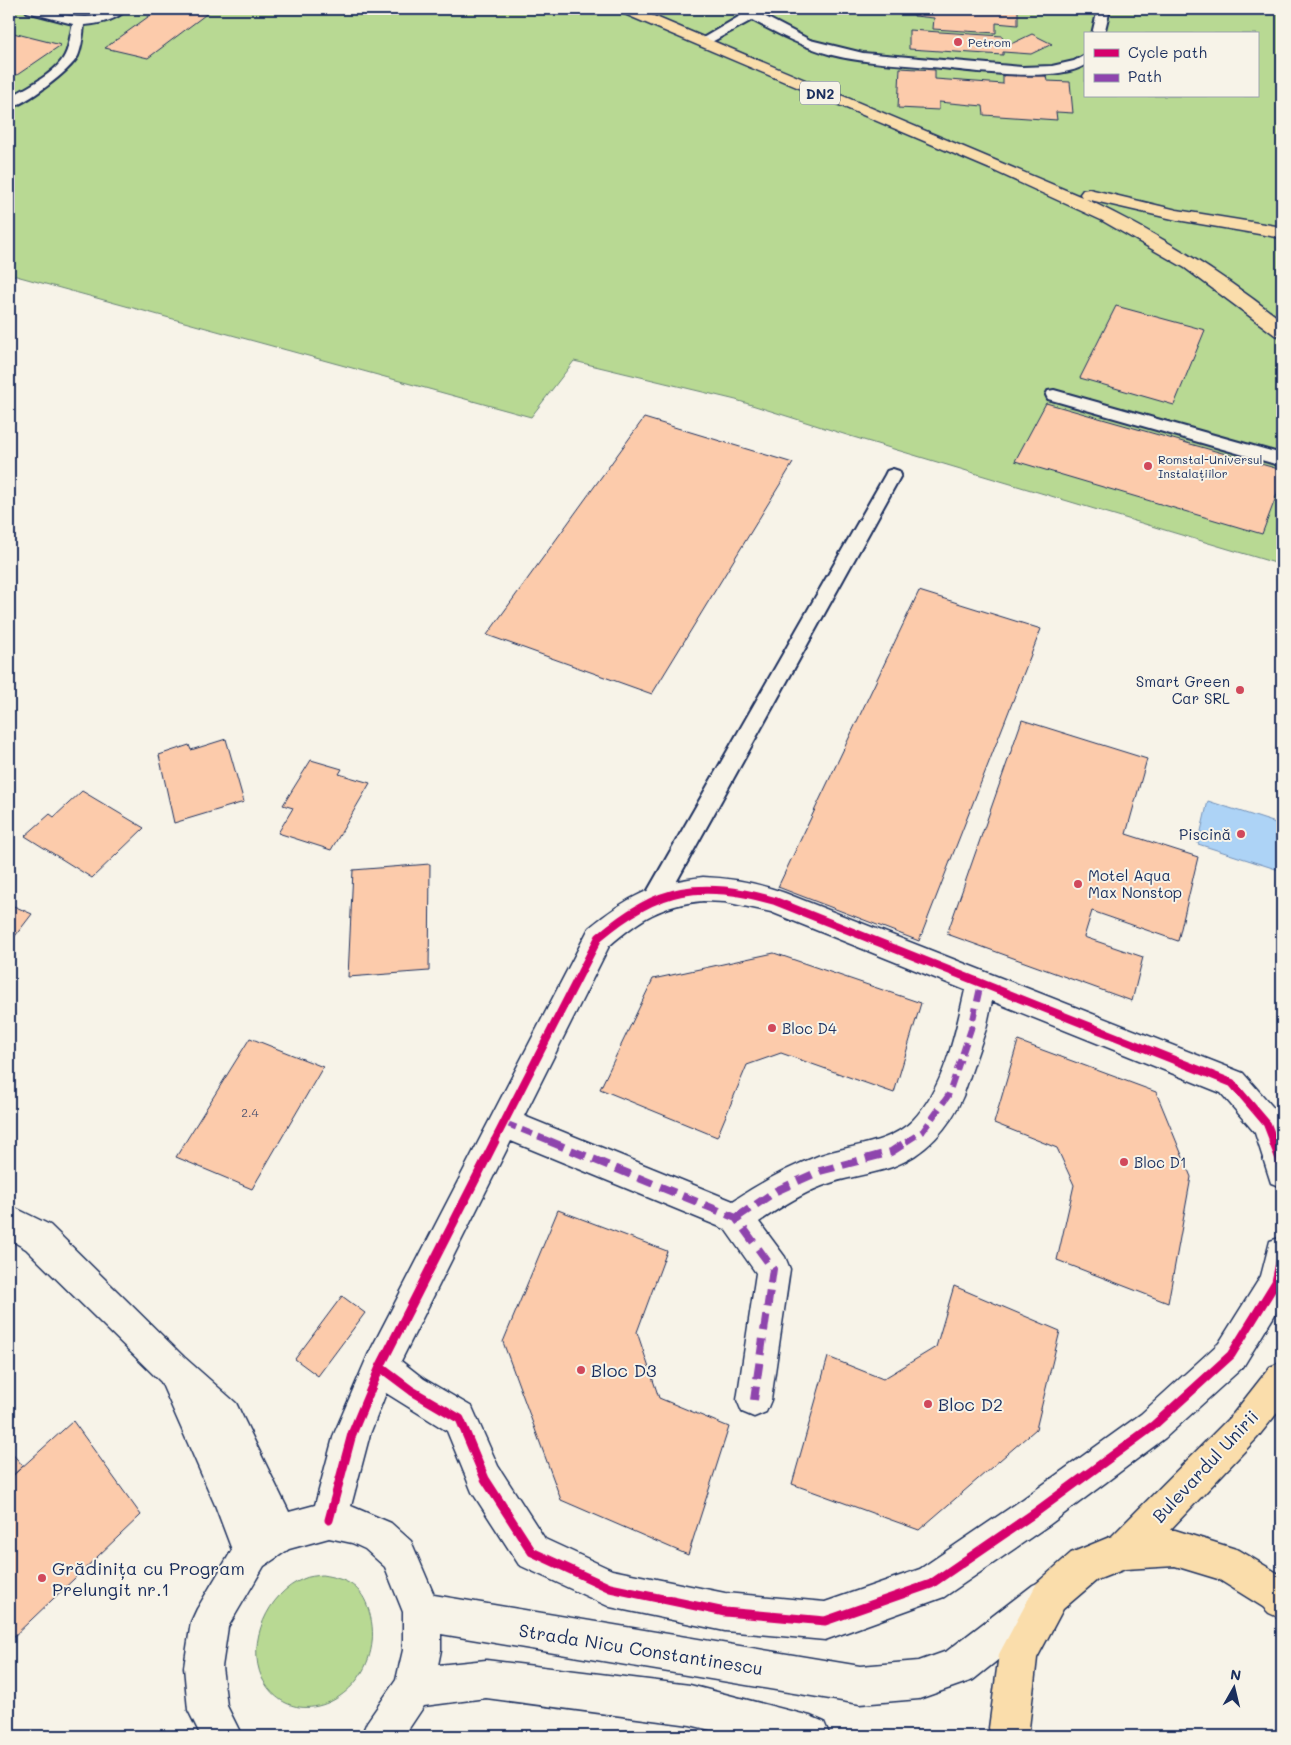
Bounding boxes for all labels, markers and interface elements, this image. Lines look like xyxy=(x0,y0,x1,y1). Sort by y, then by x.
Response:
legend xyxy=(1084,32,1258,98)
place label: Petrom xyxy=(968,34,1011,50)
marker: Petrom xyxy=(952,36,964,48)
text: Cycle path xyxy=(1128,42,1207,62)
text: Path xyxy=(1128,66,1162,86)
road number: DN2 xyxy=(800,82,840,105)
place label: Romstal-Universul Instalațiilor xyxy=(1158,451,1263,481)
marker: Romstal-Universul Instalațiilor xyxy=(1142,460,1154,472)
place label: Smart Green Car SRL xyxy=(1136,671,1230,708)
marker: Smart Green Car SRL xyxy=(1234,684,1246,696)
place label: Piscină xyxy=(1179,824,1231,844)
marker: Piscină xyxy=(1235,828,1247,840)
place label: Motel Aqua Max Nonstop xyxy=(1088,865,1182,902)
marker: Motel Aqua Max Nonstop xyxy=(1072,878,1084,890)
place label: Bloc D4 xyxy=(782,1018,837,1038)
marker: Bloc D4 xyxy=(766,1022,778,1034)
house number: 2.4 xyxy=(241,1104,259,1120)
place label: Bloc D1 xyxy=(1134,1152,1187,1172)
marker: Bloc D1 xyxy=(1118,1156,1130,1168)
place label: Bloc D3 xyxy=(591,1358,657,1382)
marker: Bloc D3 xyxy=(575,1364,587,1376)
place label: Bloc D2 xyxy=(938,1392,1003,1416)
marker: Bloc D2 xyxy=(922,1398,934,1410)
street label: Bulevardul Unirii xyxy=(1147,1405,1263,1527)
place label: Grădinița cu Program Prelungit nr.1 xyxy=(52,1556,245,1601)
marker: Grădinița cu Program Prelungit nr.1 xyxy=(36,1572,48,1584)
street label: Strada Nicu Constantinescu xyxy=(517,1618,765,1680)
north arrow xyxy=(1208,1662,1258,1712)
text: N xyxy=(1229,1664,1242,1685)

